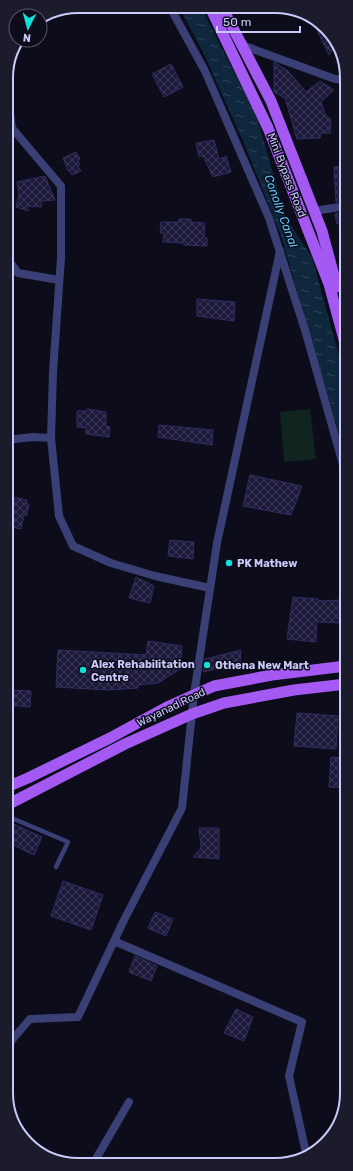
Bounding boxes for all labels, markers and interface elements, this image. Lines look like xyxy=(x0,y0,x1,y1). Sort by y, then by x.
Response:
north arrow xyxy=(8,8,48,48)
scale bar xyxy=(217,8,300,34)
text: 50 m xyxy=(223,15,251,29)
text: N xyxy=(22,31,32,44)
street label: Mini Bypass Road xyxy=(264,131,309,219)
water label: Conolly Canal xyxy=(261,173,301,250)
place label: PK Mathew xyxy=(237,557,297,570)
marker: PK Mathew xyxy=(224,558,234,568)
place label: Alex Rehabilitation Centre xyxy=(91,658,195,684)
place label: Othena New Mart xyxy=(215,659,309,672)
marker: Othena New Mart xyxy=(202,660,212,670)
marker: Alex Rehabilitation Centre xyxy=(78,665,88,675)
street label: Wayanad Road xyxy=(135,685,208,730)

